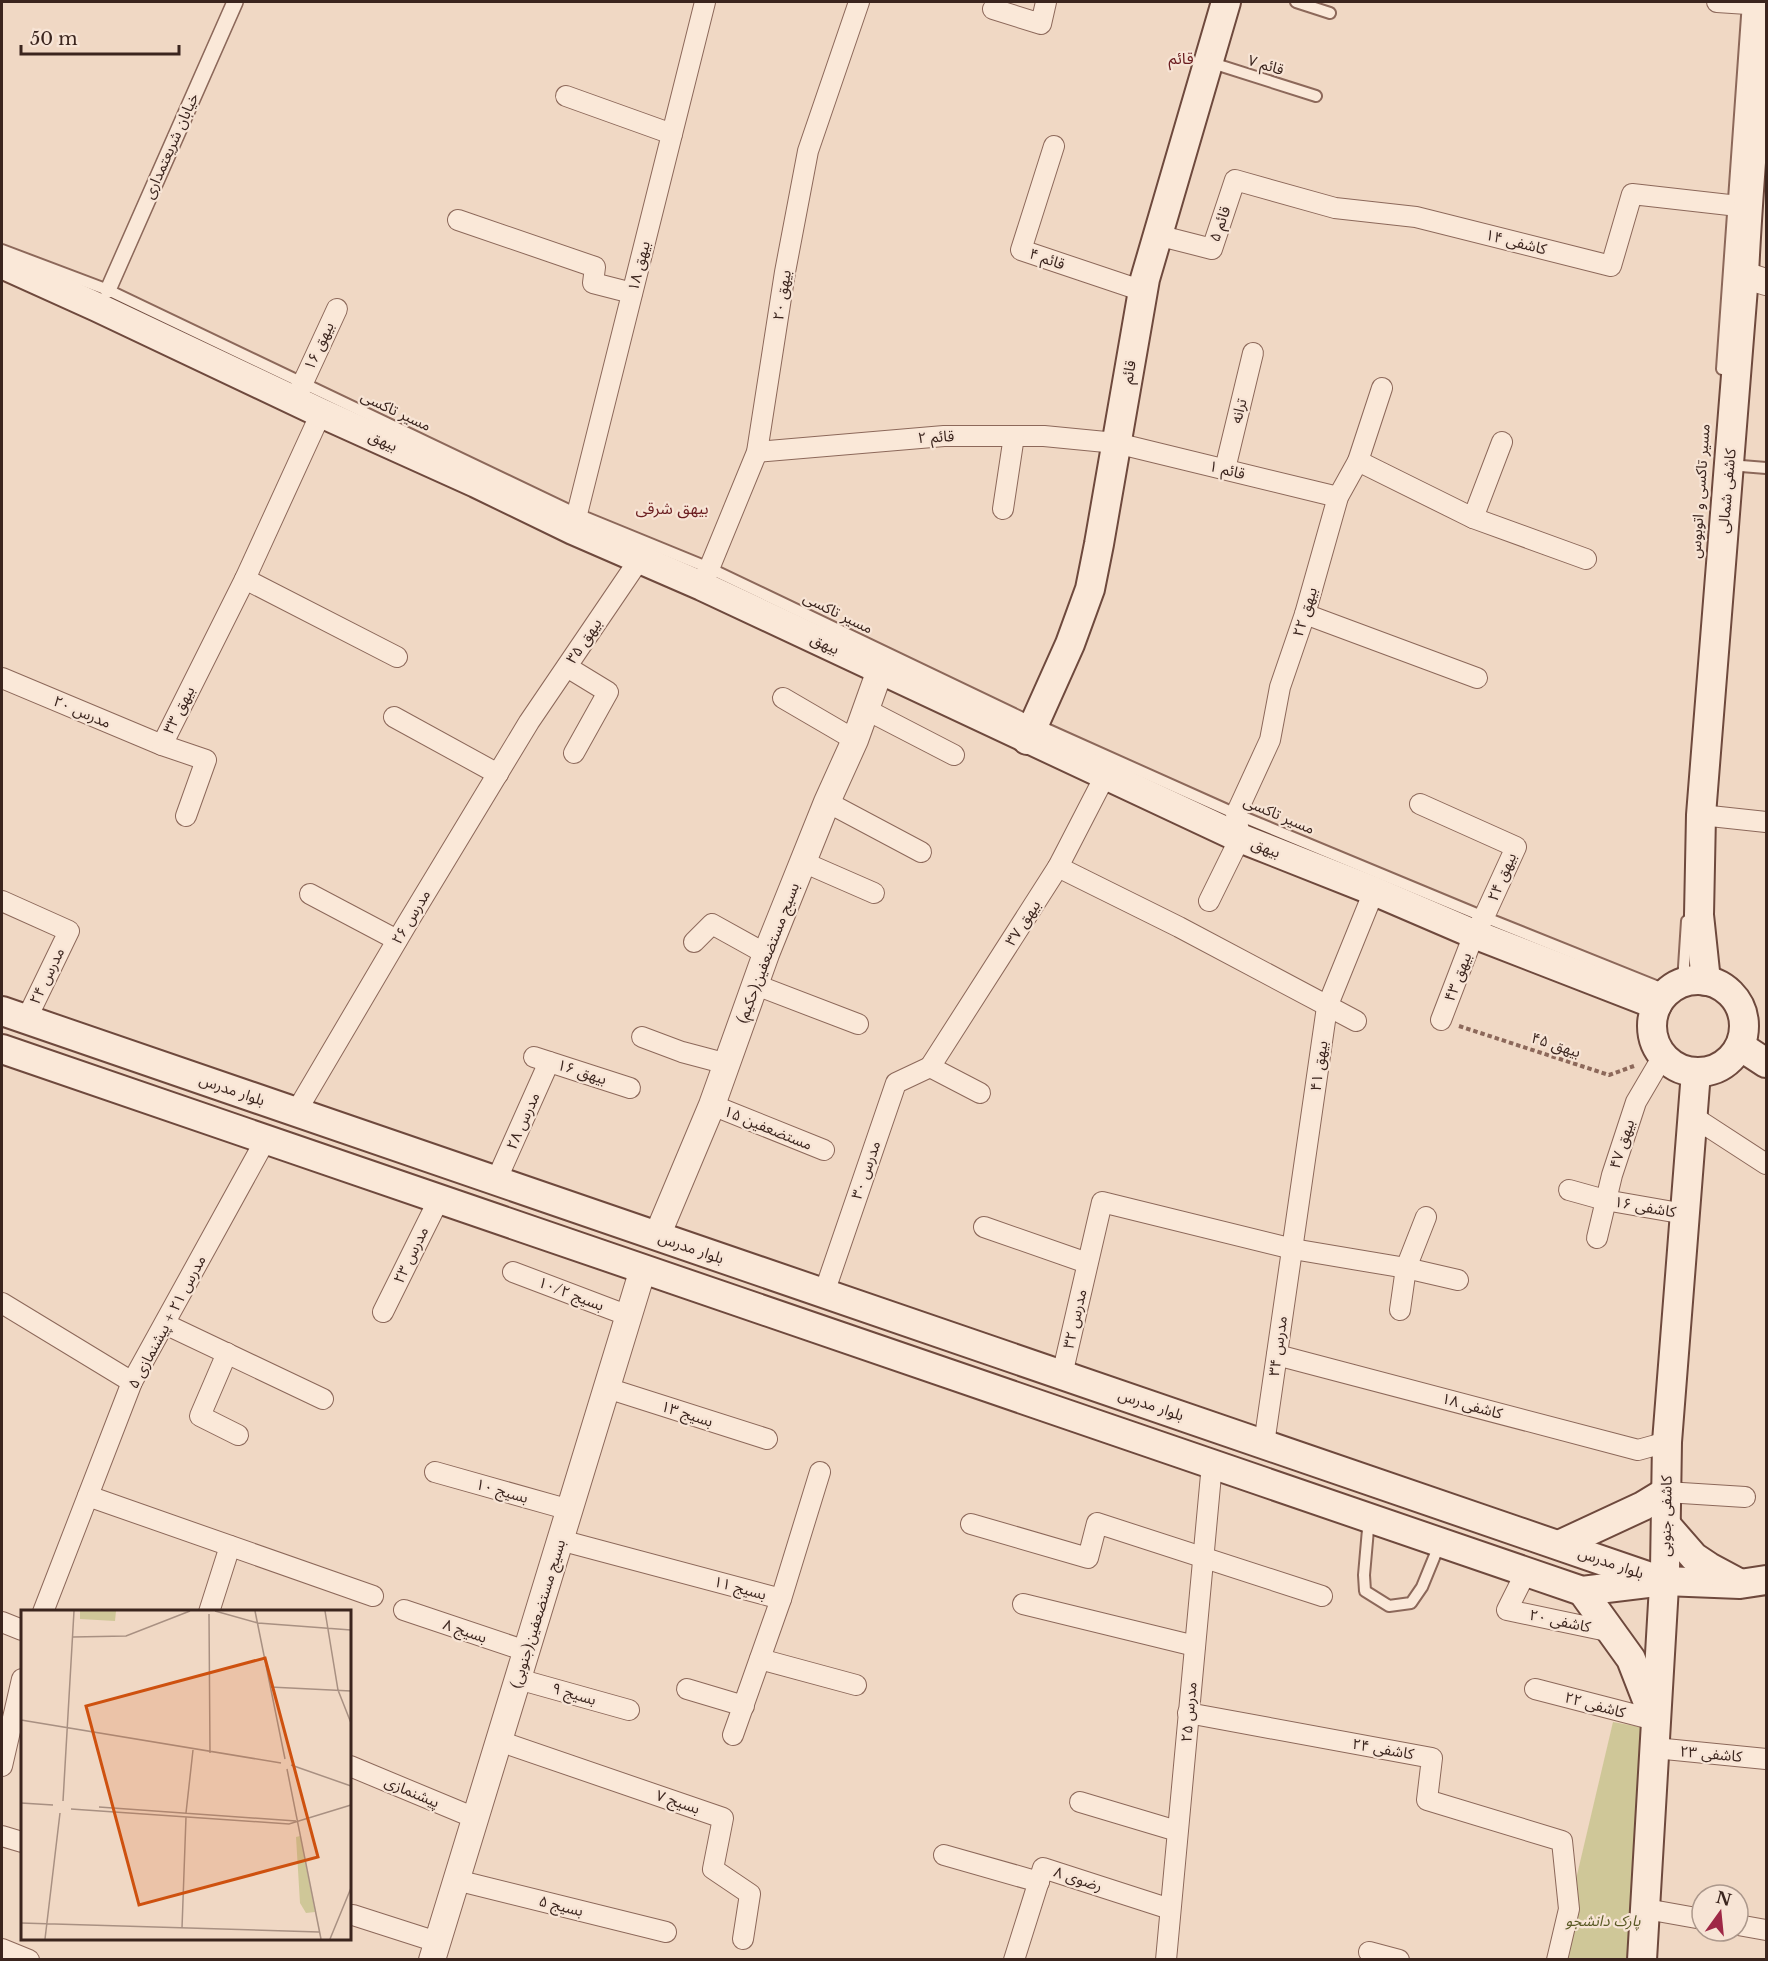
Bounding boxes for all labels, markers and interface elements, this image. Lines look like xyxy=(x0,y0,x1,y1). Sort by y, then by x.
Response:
scale bar xyxy=(21,18,178,56)
text: 50 m xyxy=(30,28,78,50)
district label: قائم xyxy=(1168,48,1194,71)
street label: قائم ۷ xyxy=(1245,50,1287,81)
street label: خیابان شریعتمداری xyxy=(139,90,202,202)
street label: قائم ۵ xyxy=(1205,203,1236,245)
street label: کاشفی ۱۴ xyxy=(1484,225,1549,258)
street label: بیهق ۱۸ xyxy=(623,239,655,293)
street label: قائم ۴ xyxy=(1026,244,1068,275)
street label: بیهق ۲۰ xyxy=(768,268,796,322)
street label: بیهق ۱۶ xyxy=(299,319,339,373)
street label: قائم xyxy=(1117,358,1142,386)
street label: مسیر تاکسی xyxy=(358,386,434,435)
street label: ترانه xyxy=(1226,396,1251,425)
street label: مسیر تاکسی و اتوبوس xyxy=(1685,423,1714,559)
street label: بیهق xyxy=(366,426,400,456)
street label: قائم ۲ xyxy=(917,426,955,449)
street label: کاشفی شمالی xyxy=(1713,447,1740,534)
street label: قائم ۱ xyxy=(1207,456,1247,485)
district label: بیهق شرقی xyxy=(635,498,709,519)
street label: بیهق ۲۲ xyxy=(1288,585,1322,639)
street label: مسیر تاکسی xyxy=(800,588,876,638)
street label: بیهق ۳۵ xyxy=(561,614,607,668)
street label: بیهق xyxy=(807,629,843,659)
street label: بیهق ۳۳ xyxy=(159,683,199,737)
street label: مدرس ۲۰ xyxy=(51,691,114,732)
street label: مسیر تاکسی xyxy=(1241,791,1318,838)
street label: بیهق xyxy=(1249,833,1283,863)
street label: بیهق ۲۴ xyxy=(1483,850,1521,904)
street label: بسیج مستضعفین(حکیم) xyxy=(732,880,806,1027)
street label: مدرس ۲۶ xyxy=(387,886,434,948)
street label: بیهق ۳۷ xyxy=(1001,896,1045,950)
street label: مدرس ۲۴ xyxy=(25,944,68,1007)
street label: بیهق ۴۳ xyxy=(1440,950,1476,1004)
street label: بیهق ۴۵ xyxy=(1529,1028,1583,1062)
street label: بیهق ۴۱ xyxy=(1306,1039,1332,1093)
street label: بیهق ۱۶ xyxy=(555,1055,609,1089)
street label: بلوار مدرس xyxy=(197,1069,267,1110)
street label: مدرس ۲۸ xyxy=(502,1089,544,1152)
street label: مستضعفین ۱۵ xyxy=(721,1101,815,1154)
street label: بیهق ۴۷ xyxy=(1605,1117,1639,1171)
street label: مدرس ۳۰ xyxy=(847,1138,884,1202)
street label: کاشفی ۱۶ xyxy=(1613,1192,1678,1221)
street label: مدرس ۲۳ xyxy=(389,1223,432,1286)
street label: بلوار مدرس xyxy=(656,1227,726,1268)
street label: مدرس ۲۱ + پیشنمازی ۵ xyxy=(123,1252,211,1392)
street label: بسیج ۱۰/۲ xyxy=(534,1272,607,1318)
street label: مدرس ۳۲ xyxy=(1058,1287,1091,1351)
street label: مدرس ۳۴ xyxy=(1264,1315,1291,1377)
street label: بلوار مدرس xyxy=(1116,1384,1186,1425)
street label: کاشفی ۱۸ xyxy=(1440,1388,1505,1423)
street label: بسیج ۱۳ xyxy=(658,1396,716,1434)
street label: بسیج ۱۰ xyxy=(473,1474,531,1510)
street label: کاشفی جنوبی xyxy=(1655,1474,1676,1557)
street label: بسیج مستضعفین(جنوبی) xyxy=(506,1537,572,1692)
street label: بلوار مدرس xyxy=(1576,1542,1646,1583)
street label: بسیج ۱۱ xyxy=(711,1571,768,1607)
street label: کاشفی ۲۰ xyxy=(1528,1605,1593,1636)
inset map xyxy=(21,1610,351,1940)
street label: بسیج ۸ xyxy=(440,1614,490,1650)
street label: بسیج ۹ xyxy=(549,1678,598,1712)
street label: مدرس ۲۵ xyxy=(1176,1681,1201,1743)
street label: کاشفی ۲۲ xyxy=(1563,1687,1628,1722)
street label: کاشفی ۲۴ xyxy=(1351,1734,1416,1763)
street label: کاشفی ۲۳ xyxy=(1679,1741,1744,1766)
street label: پیشنمازی xyxy=(381,1771,443,1813)
street label: بسیج ۷ xyxy=(653,1785,703,1821)
street label: رضوی ۸ xyxy=(1051,1862,1105,1895)
north arrow xyxy=(1690,1883,1750,1943)
text: N xyxy=(1714,1887,1734,1910)
street label: بسیج ۵ xyxy=(536,1891,585,1923)
park label: پارک دانشجو xyxy=(1565,1911,1641,1931)

